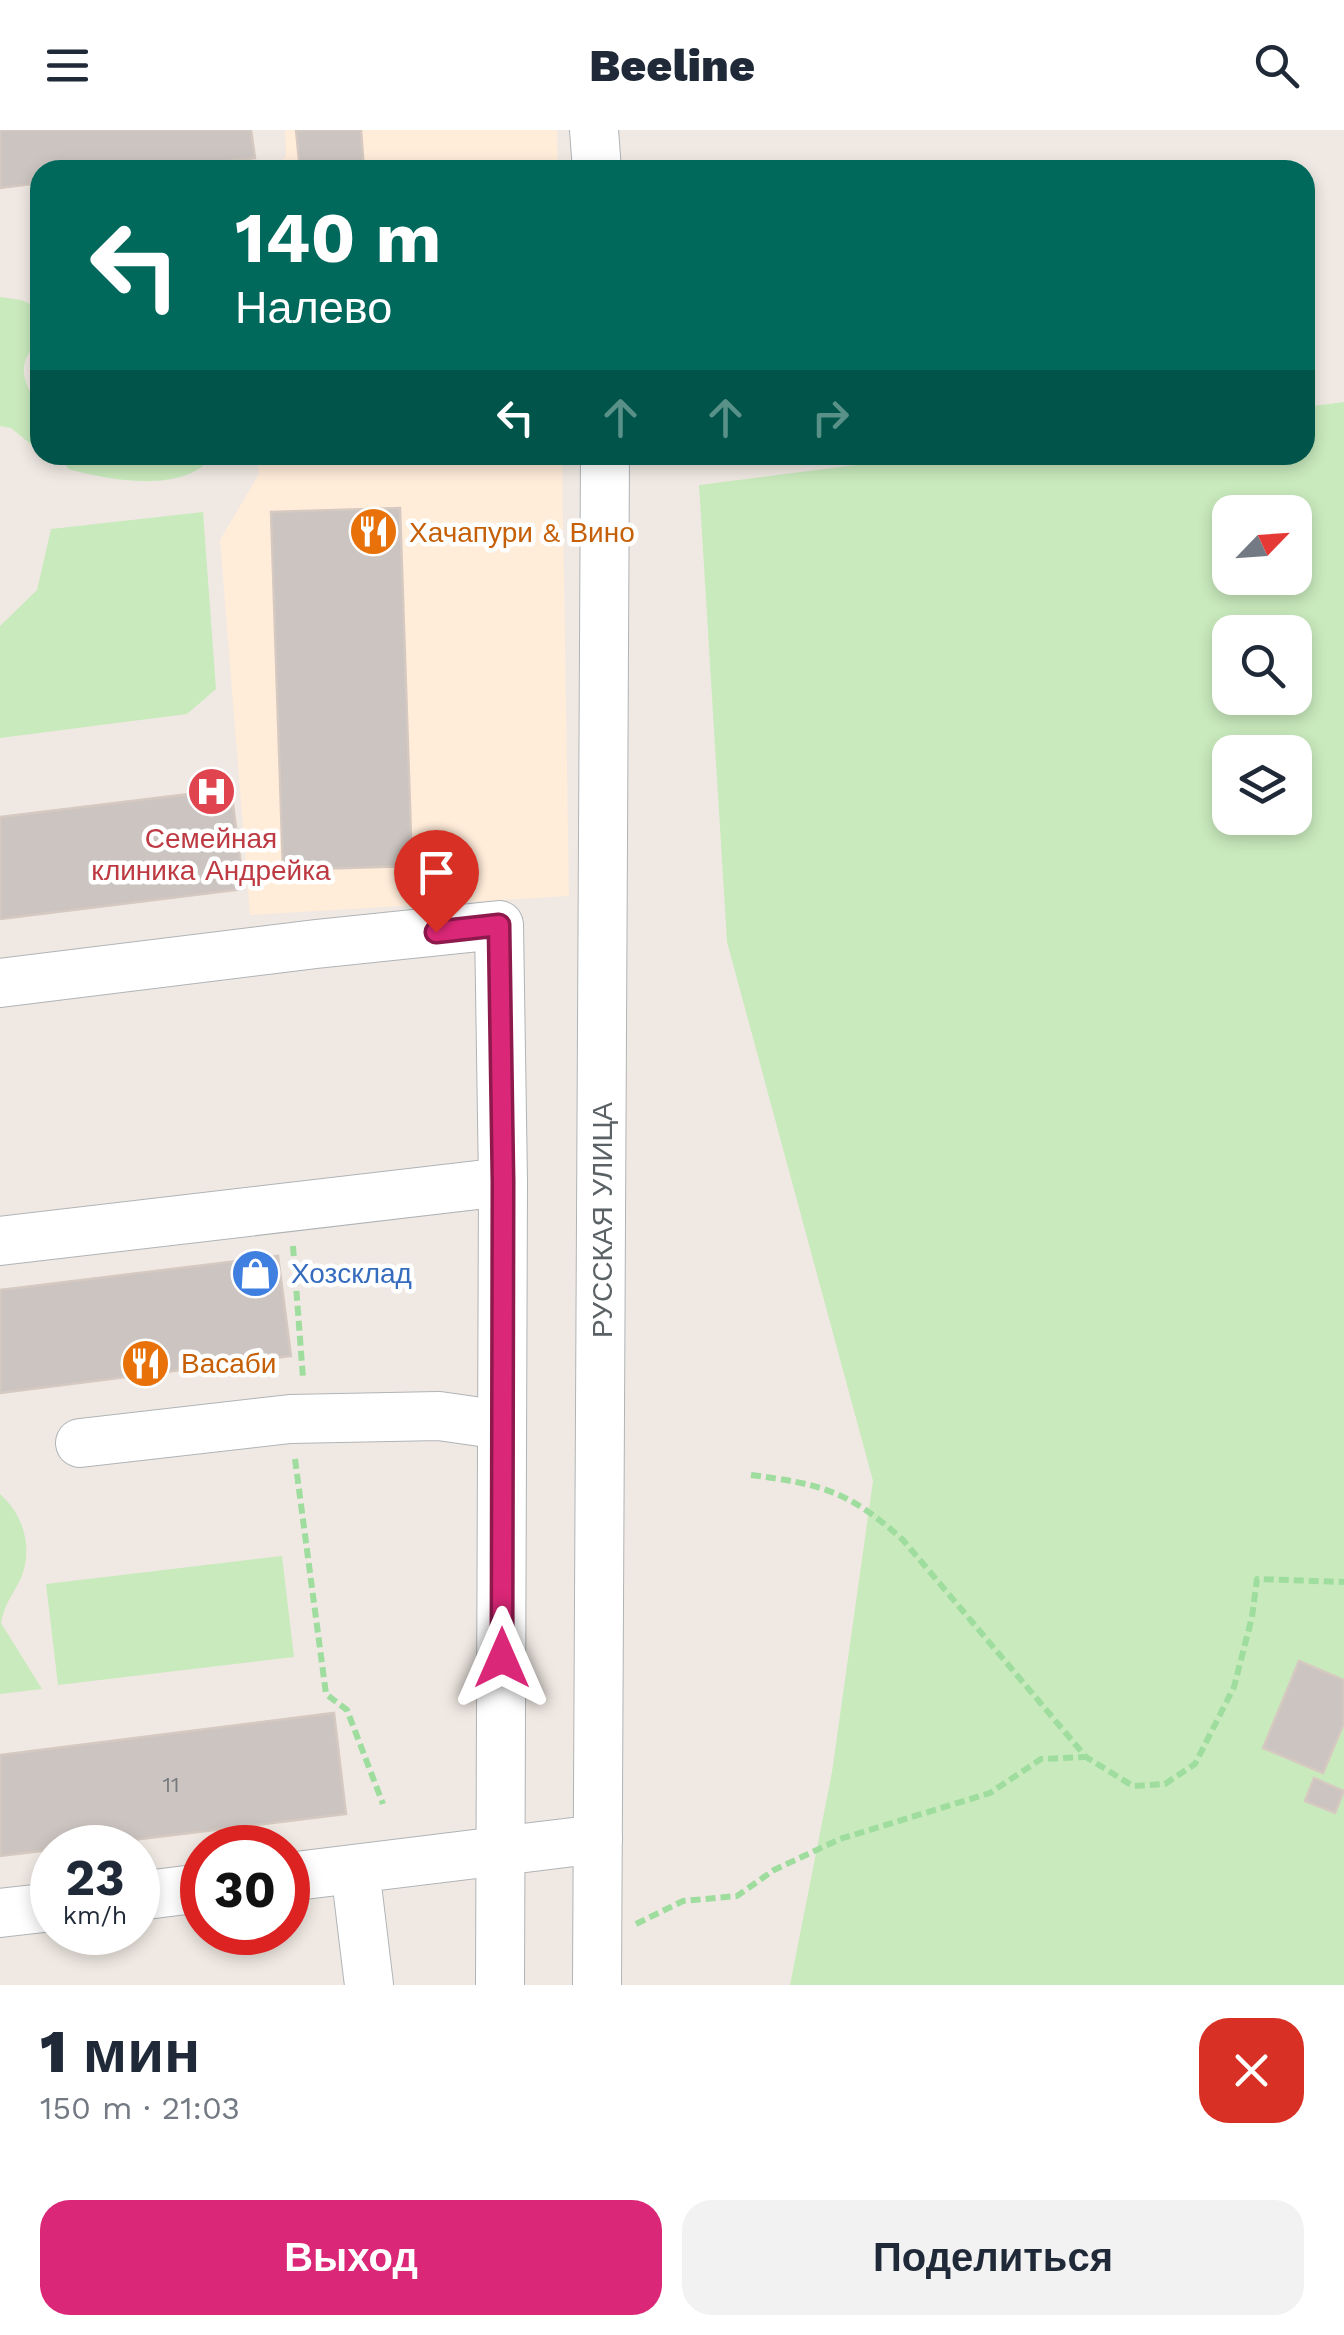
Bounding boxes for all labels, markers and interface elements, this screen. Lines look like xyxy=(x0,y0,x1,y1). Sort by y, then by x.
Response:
icon: menu xyxy=(40,38,95,93)
icon: search xyxy=(1249,38,1304,93)
text: Beeline xyxy=(589,39,755,92)
text: 140 m xyxy=(235,197,441,279)
icon: left xyxy=(70,200,200,330)
text: Налево xyxy=(235,281,392,334)
icon: left xyxy=(488,390,543,445)
icon: ahead xyxy=(593,390,648,445)
icon: ahead xyxy=(698,390,753,445)
icon: right xyxy=(803,390,858,445)
north arrow xyxy=(1212,495,1312,595)
map controls xyxy=(1212,495,1312,835)
restaurant icon: Хачапури & Вино xyxy=(348,506,400,558)
place label: Хачапури & Вино xyxy=(409,516,635,549)
button: search xyxy=(1212,615,1312,715)
button: layers xyxy=(1212,735,1312,835)
hospital icon: Семейная клиника Андрейка xyxy=(185,765,237,817)
place label: Семейная клиника Андрейка xyxy=(91,822,331,887)
pin xyxy=(394,830,479,933)
icon: arrive xyxy=(409,845,464,900)
street label: РУССКАЯ УЛИЦА xyxy=(586,1102,619,1338)
shop icon: Хозсклад xyxy=(230,1247,282,1299)
place label: Хозсклад xyxy=(291,1257,412,1290)
restaurant icon: Васаби xyxy=(120,1337,172,1389)
place label: Васаби xyxy=(181,1347,277,1380)
position arrow xyxy=(450,1606,554,1710)
house number: 11 xyxy=(162,1772,180,1797)
speed limit sign: 30 xyxy=(180,1825,310,1955)
text: 23 xyxy=(65,1848,125,1907)
text: km/h xyxy=(63,1901,127,1930)
text: 1 мин xyxy=(40,2016,200,2087)
button: close xyxy=(1199,2018,1304,2123)
text: 150 m · 21:03 xyxy=(40,2089,240,2127)
button: Выход xyxy=(40,2200,662,2315)
button: Поделиться xyxy=(682,2200,1304,2315)

